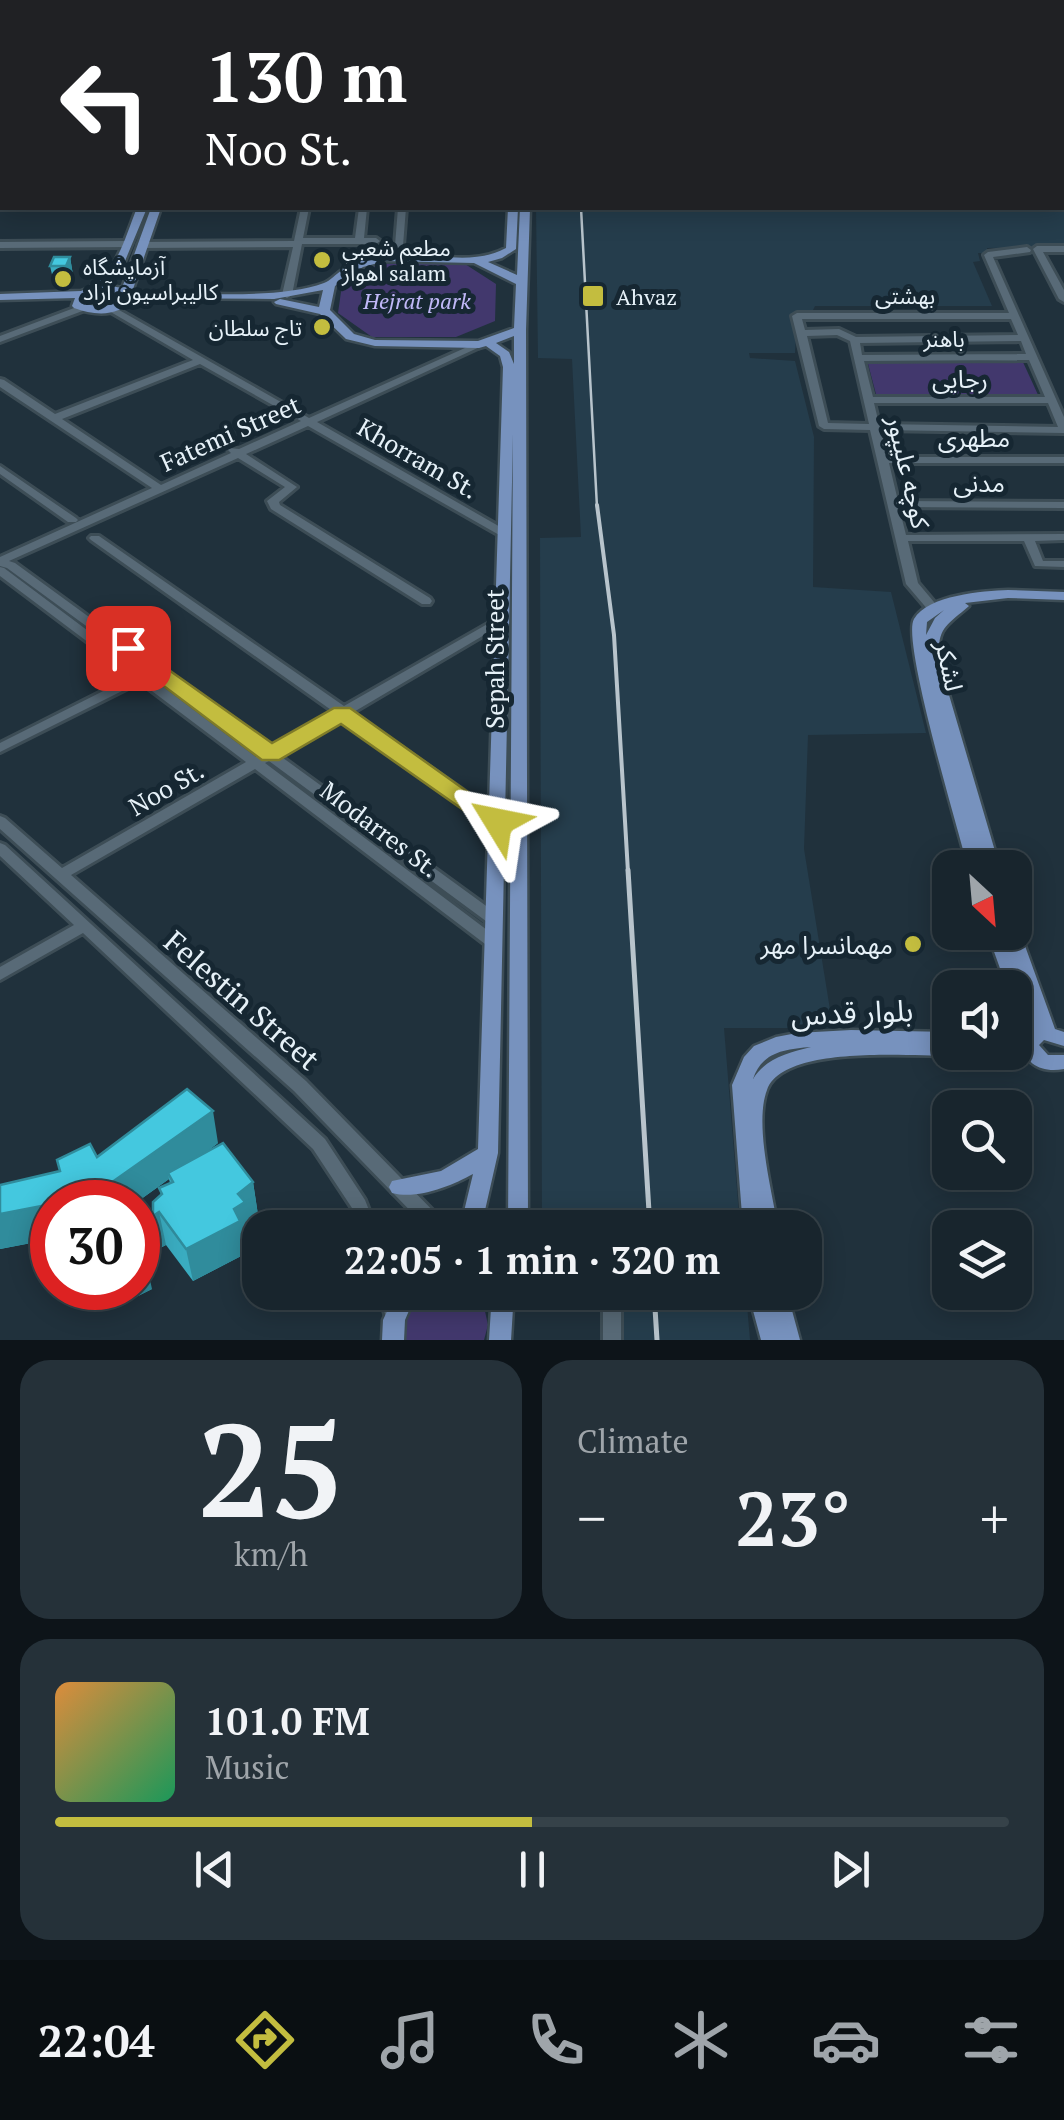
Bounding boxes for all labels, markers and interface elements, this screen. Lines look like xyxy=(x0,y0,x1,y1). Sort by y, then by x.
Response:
text: 130 m xyxy=(205,29,407,122)
icon: left xyxy=(40,40,170,170)
text: Noo St. xyxy=(205,118,352,178)
place label: مطعم شعبي اهواز salam xyxy=(341,233,451,287)
marker: مطعم شعبي اهواز salam xyxy=(311,249,333,271)
place label: آزمایشگاه کالیبراسیون آراد xyxy=(83,252,219,306)
marker: آزمایشگاه کالیبراسیون آراد xyxy=(52,268,74,290)
street label: بهشتی xyxy=(875,281,935,310)
place label: Ahvaz xyxy=(616,282,677,311)
marker: Ahvaz xyxy=(580,283,606,309)
park label: Hejrat park xyxy=(362,286,471,315)
place label: تاج سلطان xyxy=(209,313,302,345)
marker: تاج سلطان xyxy=(311,316,333,338)
street label: باهنر xyxy=(922,324,965,353)
street label: رجایی xyxy=(932,362,988,395)
street label: Fatemi Street xyxy=(155,387,305,479)
street label: Khorram St. xyxy=(352,410,484,506)
street label: کوچه علیپور xyxy=(880,411,938,532)
street label: مطهری xyxy=(938,421,1010,454)
street label: مدنی xyxy=(953,466,1005,499)
street label: Sepah Street xyxy=(478,589,511,729)
pin xyxy=(86,606,171,691)
icon: arrive xyxy=(101,621,156,676)
street label: لشکر xyxy=(928,637,971,694)
street label: Noo St. xyxy=(122,753,210,823)
position arrow xyxy=(446,770,550,874)
street label: Modarres St. xyxy=(314,774,446,884)
north arrow xyxy=(932,850,1032,950)
map controls xyxy=(932,850,1032,1310)
street label: Felestin Street xyxy=(156,921,328,1079)
place label: مهمانسرا مهر xyxy=(759,928,893,961)
marker: مهمانسرا مهر xyxy=(902,933,924,955)
button: sound xyxy=(932,970,1032,1070)
street label: بلوار قدس xyxy=(790,990,914,1034)
button: search xyxy=(932,1090,1032,1190)
speed limit sign: 30 xyxy=(30,1180,160,1310)
button: layers xyxy=(932,1210,1032,1310)
text: 22:05 · 1 min · 320 m xyxy=(344,1235,720,1285)
text: 25 xyxy=(198,1382,344,1554)
text: Climate xyxy=(577,1420,689,1462)
text: 23° xyxy=(735,1468,851,1567)
text: − xyxy=(577,1481,606,1554)
text: + xyxy=(980,1481,1009,1554)
text: km/h xyxy=(234,1533,308,1575)
text: 101.0 FM xyxy=(205,1696,370,1746)
text: Music xyxy=(205,1746,290,1788)
icon: previous xyxy=(187,1842,242,1897)
icon: pause xyxy=(505,1842,560,1897)
icon: next xyxy=(823,1842,878,1897)
icon: directions xyxy=(230,2005,300,2075)
icon: music xyxy=(375,2005,445,2075)
icon: phone xyxy=(521,2005,591,2075)
icon: climate xyxy=(666,2005,736,2075)
icon: car xyxy=(811,2005,881,2075)
icon: filters xyxy=(956,2005,1026,2075)
text: 22:04 xyxy=(38,2010,155,2070)

